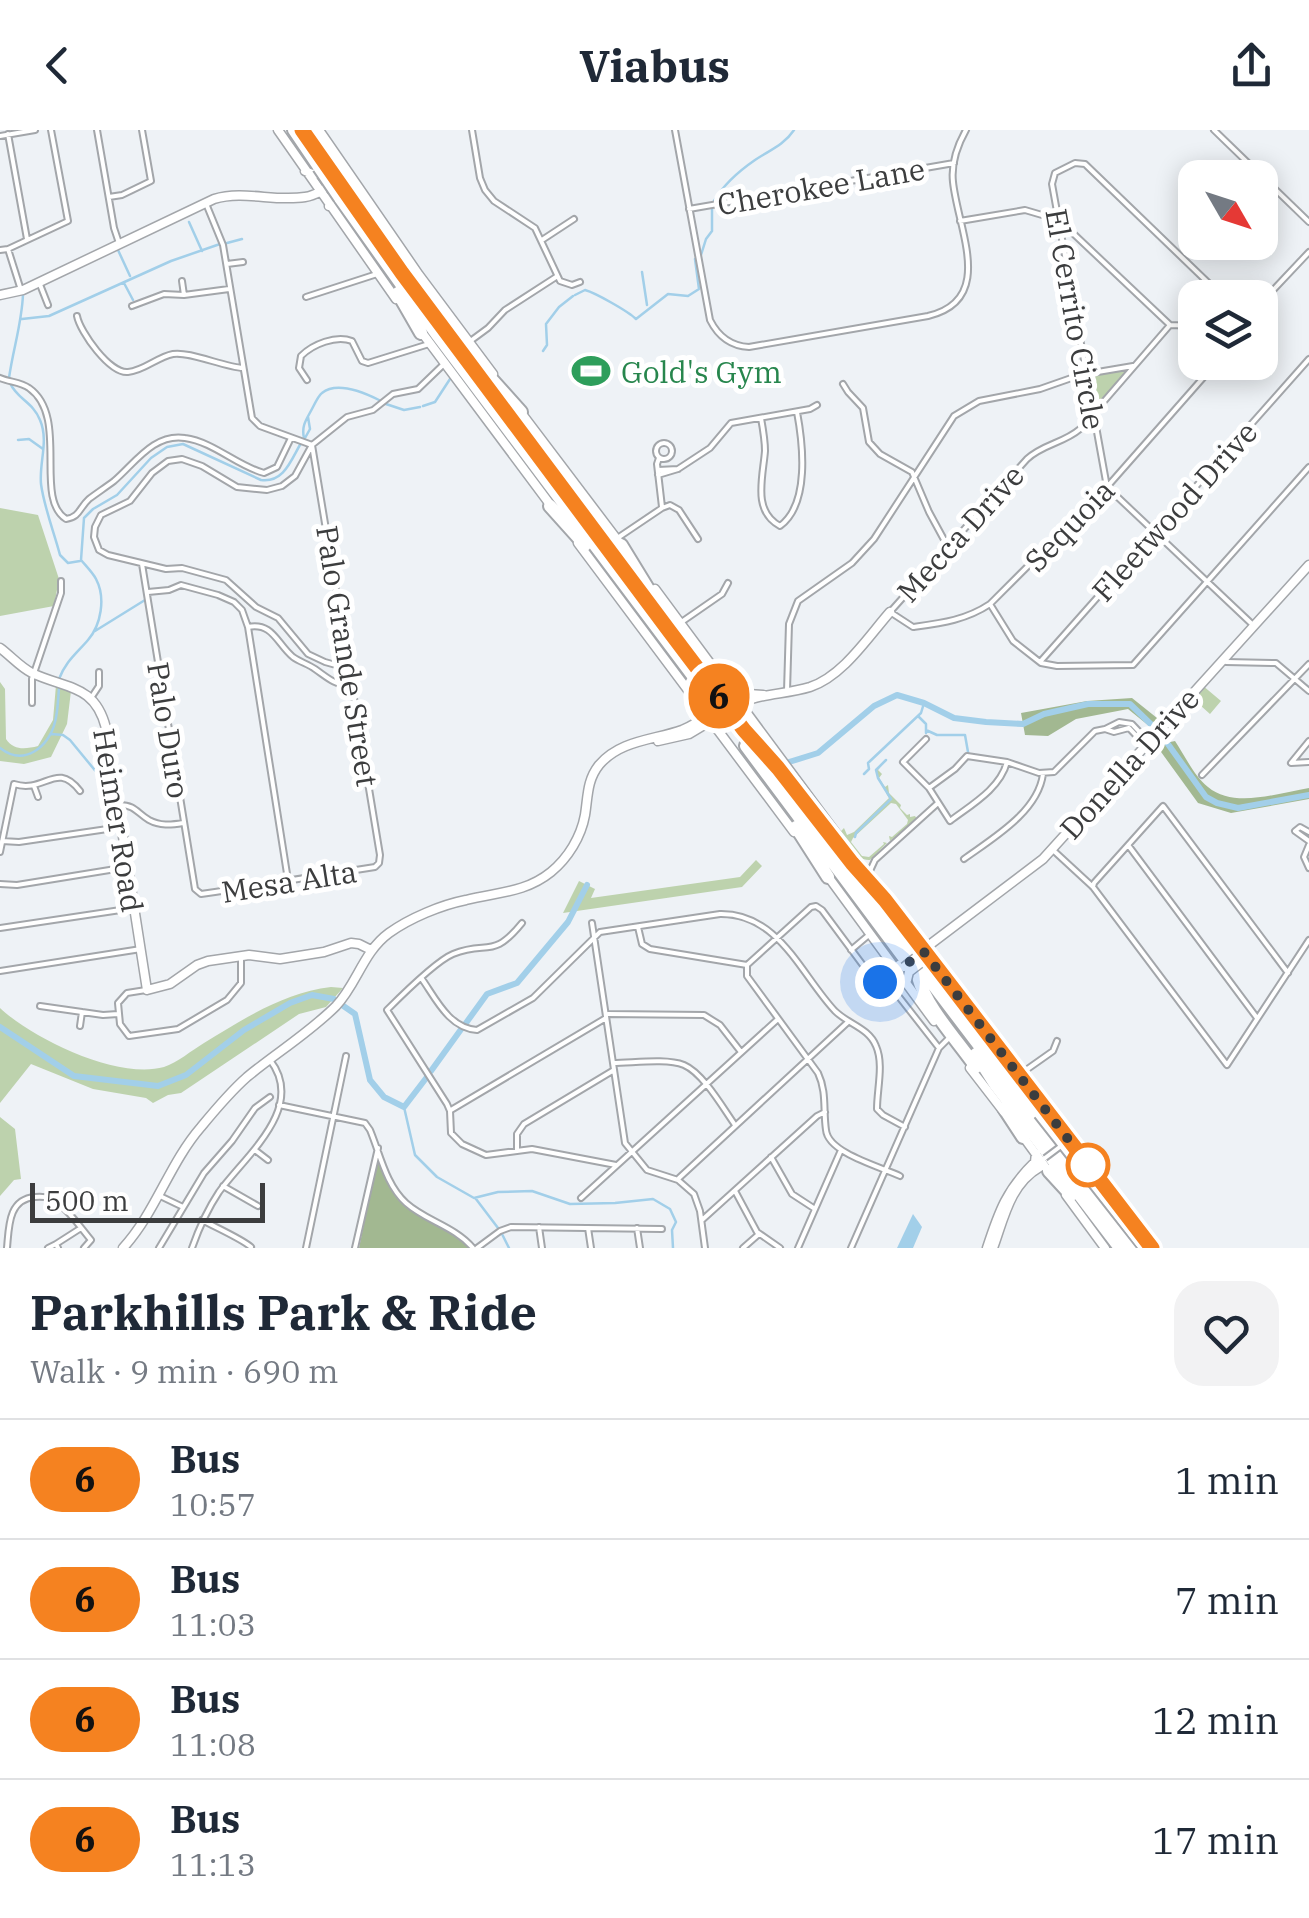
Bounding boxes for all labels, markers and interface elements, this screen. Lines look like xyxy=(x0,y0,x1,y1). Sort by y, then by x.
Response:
text: Viabus xyxy=(579,36,730,94)
icon: back xyxy=(30,38,85,93)
icon: share xyxy=(1224,38,1279,93)
street label: Cherokee Lane xyxy=(714,149,928,223)
north arrow xyxy=(1178,160,1278,260)
map controls xyxy=(1178,160,1278,380)
street label: El Cerrito Circle xyxy=(1037,205,1115,433)
button: layers xyxy=(1178,280,1278,380)
sports icon: Gold's Gym xyxy=(570,350,612,392)
place label: Gold's Gym xyxy=(621,352,782,391)
street label: Fleetwood Drive xyxy=(1083,413,1265,609)
street label: Mecca Drive xyxy=(888,456,1032,610)
street label: Sequoia xyxy=(1016,471,1122,579)
street label: Palo Grande Street xyxy=(308,523,388,789)
street label: Palo Duro xyxy=(139,659,199,801)
line badge: 6 xyxy=(686,664,752,728)
text: 6 xyxy=(708,673,730,719)
street label: Donella Drive xyxy=(1051,679,1207,847)
street label: Heimer Road xyxy=(85,725,153,915)
street label: Mesa Alta xyxy=(219,851,359,911)
your location xyxy=(855,957,905,1007)
unlabelled marker xyxy=(1067,1144,1109,1186)
scale bar xyxy=(30,1178,265,1222)
text: 500 m xyxy=(45,1182,129,1219)
text: Parkhills Park & Ride xyxy=(30,1281,537,1343)
button: heart xyxy=(1174,1281,1279,1386)
text: Walk · 9 min · 690 m xyxy=(30,1350,338,1392)
text: Bus xyxy=(170,1434,240,1483)
text: 1 min xyxy=(1175,1455,1279,1504)
text: 6 xyxy=(74,1456,96,1502)
text: 10:57 xyxy=(170,1483,256,1525)
text: Bus xyxy=(170,1554,240,1603)
text: 7 min xyxy=(1175,1575,1279,1624)
text: 6 xyxy=(74,1576,96,1622)
text: 11:03 xyxy=(170,1603,256,1645)
text: Bus xyxy=(170,1674,240,1723)
text: 12 min xyxy=(1152,1695,1279,1744)
text: 6 xyxy=(74,1696,96,1742)
text: 11:08 xyxy=(170,1723,256,1765)
text: Bus xyxy=(170,1794,240,1843)
text: 17 min xyxy=(1152,1815,1279,1864)
text: 6 xyxy=(74,1816,96,1862)
text: 11:13 xyxy=(170,1843,256,1885)

